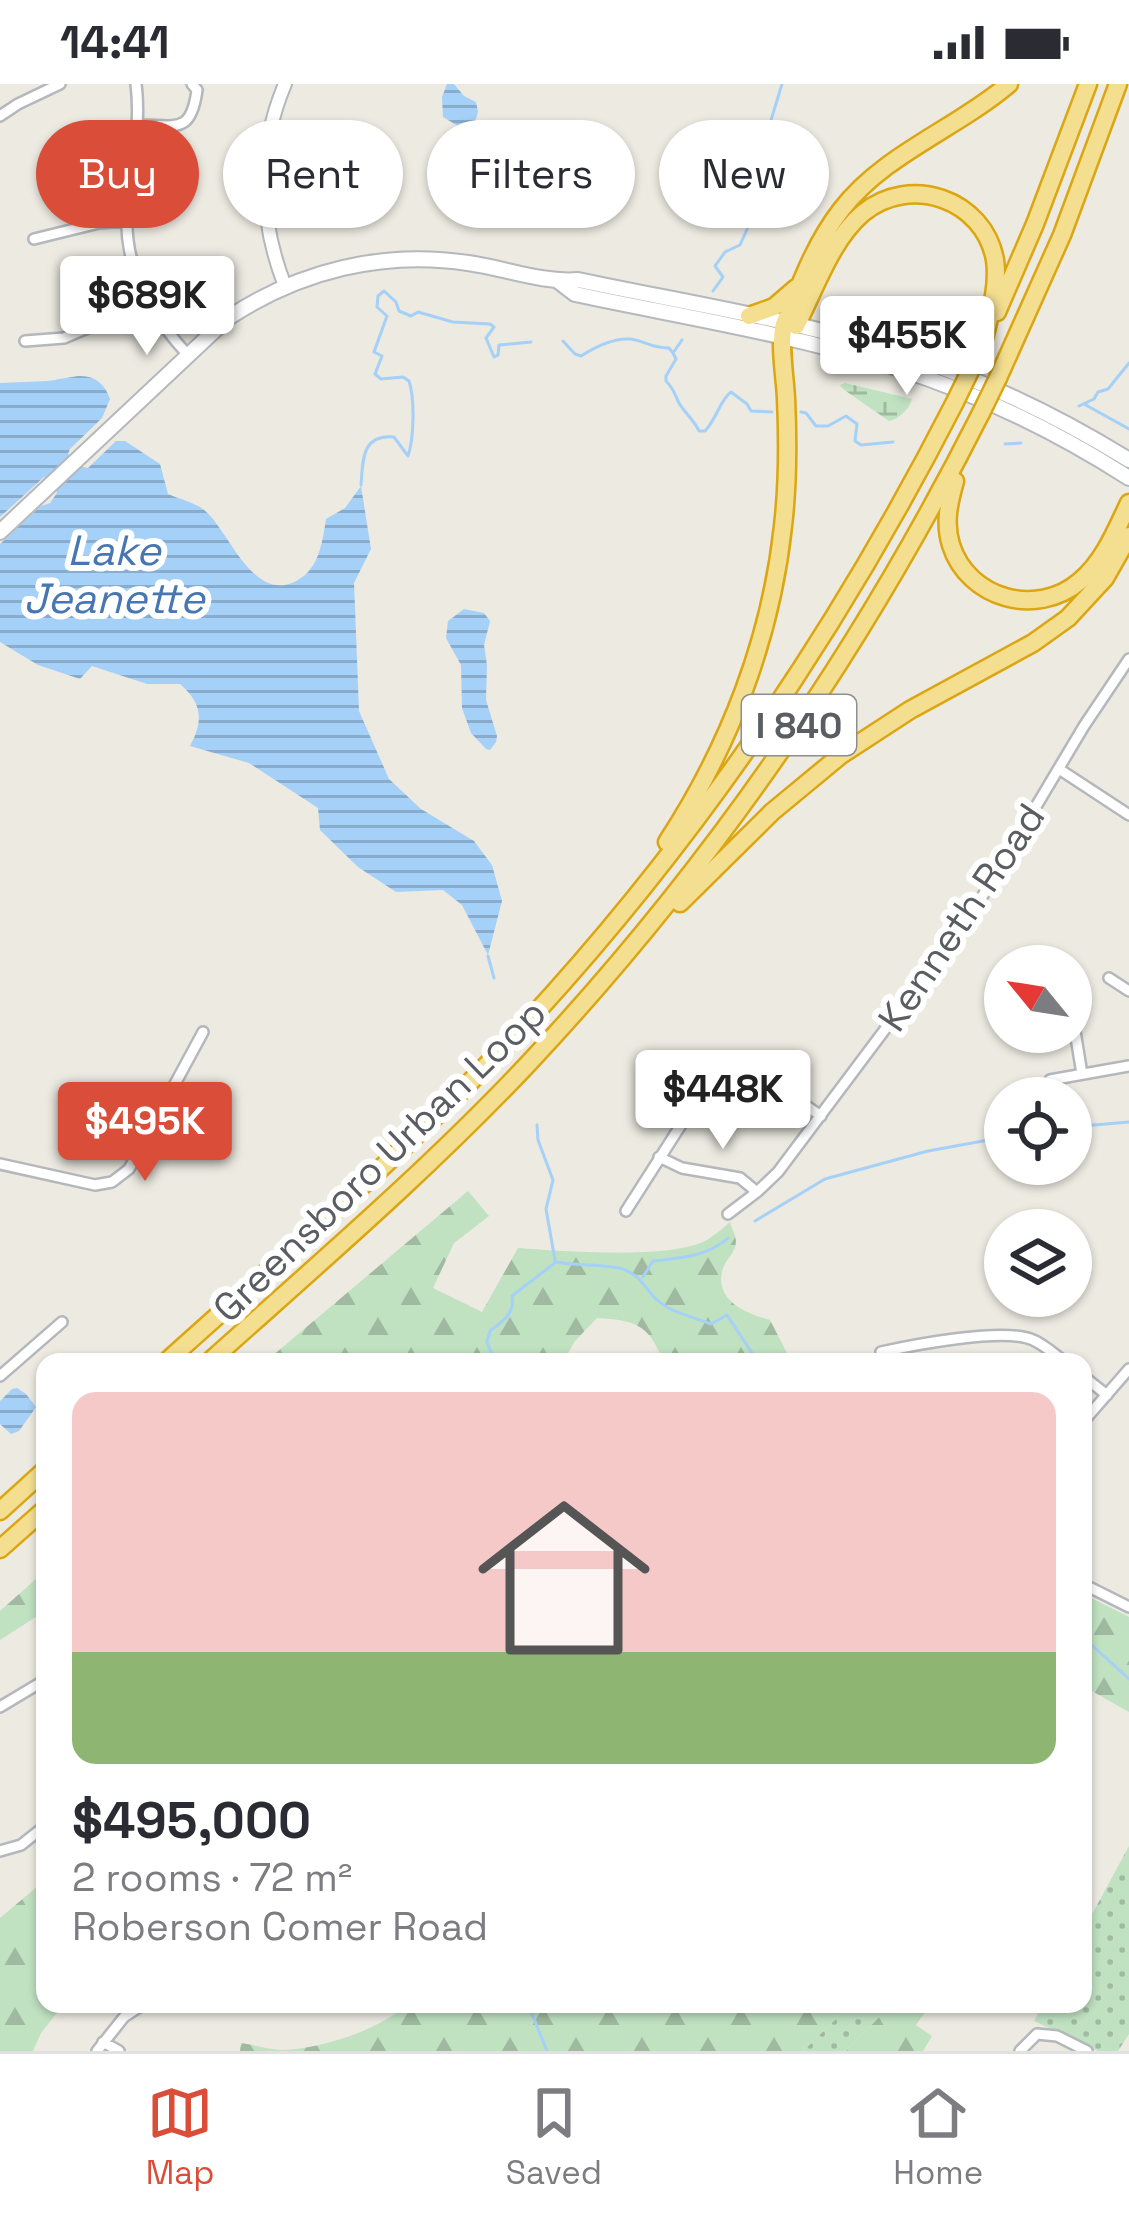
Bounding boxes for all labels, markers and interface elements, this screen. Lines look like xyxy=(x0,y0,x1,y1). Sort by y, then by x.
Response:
text: 14:41 xyxy=(60,14,170,71)
chip: Buy xyxy=(36,120,199,228)
chip: Rent xyxy=(223,120,403,228)
chip: Filters xyxy=(427,120,635,228)
chip: New xyxy=(659,120,829,228)
pin: $689K xyxy=(63,256,231,358)
text: $689K xyxy=(87,270,207,319)
pin: $455K xyxy=(823,296,991,398)
text: $455K xyxy=(847,310,967,359)
water label: Lake Jeanette xyxy=(23,524,207,625)
road number: I 840 xyxy=(742,695,856,755)
street label: Kenneth Road xyxy=(867,794,1055,1040)
north arrow xyxy=(984,945,1092,1053)
map controls xyxy=(984,945,1092,1317)
street label: Greensboro Urban Loop xyxy=(203,988,556,1332)
pin: $448K xyxy=(639,1050,807,1152)
text: $448K xyxy=(662,1064,784,1113)
button: locate xyxy=(984,1077,1092,1185)
pin: $495K xyxy=(61,1082,229,1184)
text: $495K xyxy=(85,1096,205,1145)
button: layers xyxy=(984,1209,1092,1317)
icon: home xyxy=(456,1470,672,1686)
text: $495,000 xyxy=(72,1788,311,1853)
text: 2 rooms · 72 m² xyxy=(72,1853,352,1902)
text: Roberson Comer Road xyxy=(72,1902,488,1951)
tab: Map xyxy=(146,2080,214,2194)
tab: Saved xyxy=(506,2080,602,2194)
tab: Home xyxy=(893,2080,983,2194)

